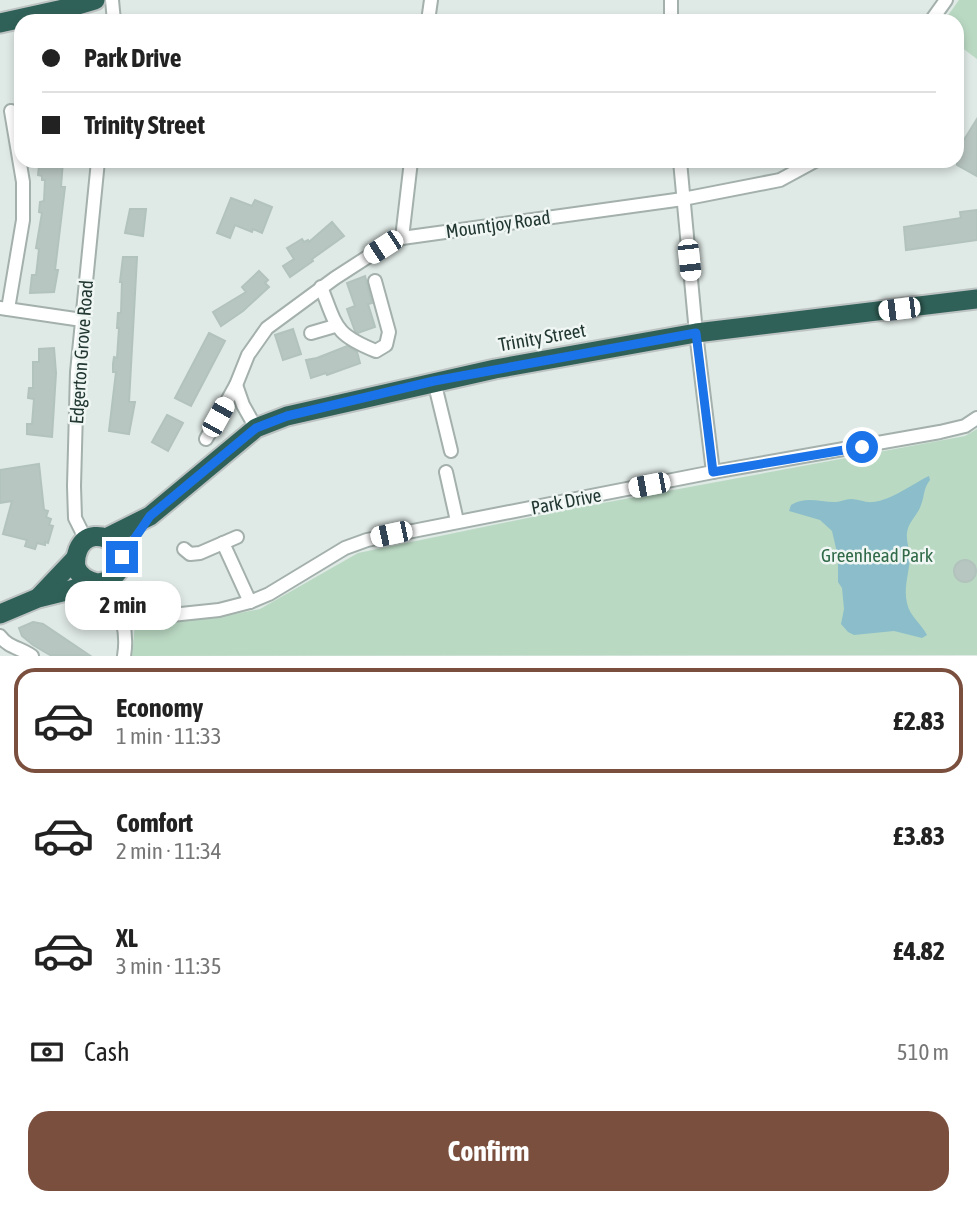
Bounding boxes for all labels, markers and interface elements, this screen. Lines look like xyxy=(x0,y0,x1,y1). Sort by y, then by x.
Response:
text: Park Drive xyxy=(84,43,181,73)
text: Trinity Street xyxy=(84,110,205,140)
street label: Mountjoy Road xyxy=(444,206,552,242)
car xyxy=(360,227,407,267)
car xyxy=(677,238,702,282)
street label: Edgerton Grove Road xyxy=(65,279,97,425)
car xyxy=(877,296,922,322)
street label: Trinity Street xyxy=(497,318,587,356)
car xyxy=(199,394,238,440)
route start xyxy=(846,431,878,463)
car xyxy=(627,471,672,499)
street label: Park Drive xyxy=(529,483,603,519)
car xyxy=(369,519,414,549)
route end xyxy=(106,541,138,573)
park label: Greenhead Park xyxy=(821,544,934,566)
callout: 2 min xyxy=(64,582,180,630)
text: 2 min xyxy=(100,592,146,618)
icon: car xyxy=(32,689,95,752)
text: Economy xyxy=(116,693,203,723)
text: £2.83 xyxy=(893,706,945,736)
text: 1 min · 11:33 xyxy=(116,723,222,749)
icon: car xyxy=(32,804,95,867)
text: Comfort xyxy=(116,808,193,838)
text: £3.83 xyxy=(893,821,945,851)
text: 2 min · 11:34 xyxy=(116,838,222,864)
icon: car xyxy=(32,919,95,982)
text: XL xyxy=(116,923,138,953)
text: £4.82 xyxy=(893,936,945,966)
text: 3 min · 11:35 xyxy=(116,953,222,979)
icon: cash xyxy=(28,1033,66,1071)
text: Cash xyxy=(84,1037,130,1067)
text: 510 m xyxy=(897,1039,949,1065)
button: Confirm xyxy=(28,1111,949,1191)

